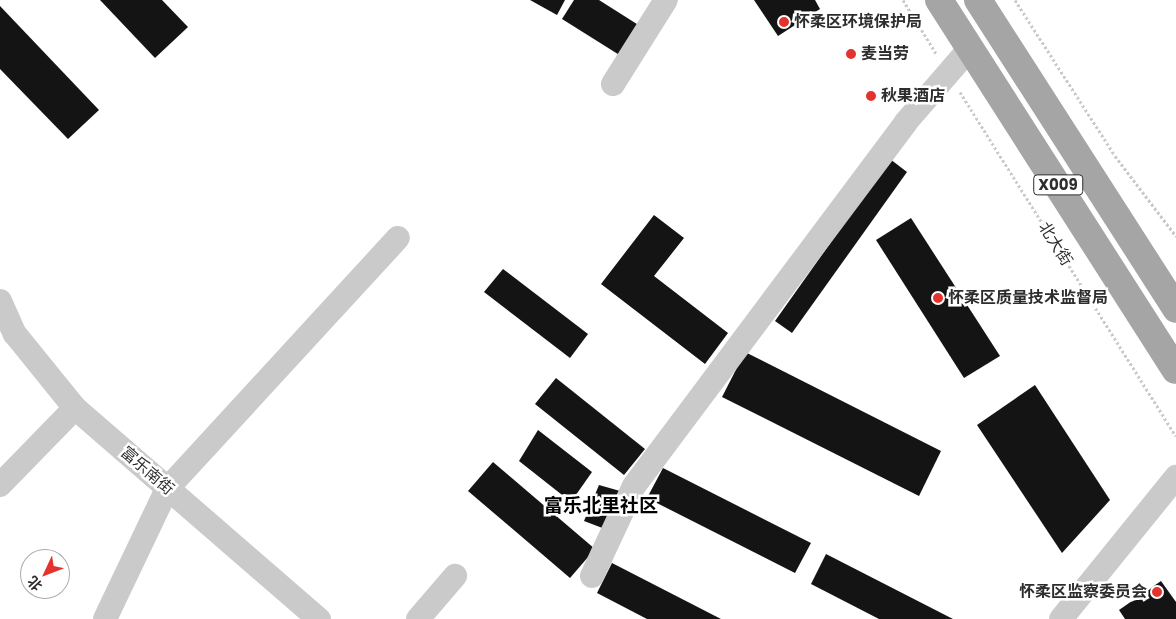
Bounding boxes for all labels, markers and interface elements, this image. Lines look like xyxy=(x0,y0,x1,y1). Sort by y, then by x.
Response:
place label: 怀柔区环境保护局 xyxy=(794,12,922,32)
marker: 怀柔区环境保护局 xyxy=(778,16,790,28)
place label: 麦当劳 xyxy=(861,44,909,64)
marker: 麦当劳 xyxy=(845,48,857,60)
place label: 秋果酒店 xyxy=(881,86,945,106)
marker: 秋果酒店 xyxy=(865,90,877,102)
road number: X009 xyxy=(1033,172,1083,198)
street label: 北大街 xyxy=(1034,219,1076,269)
place label: 怀柔区质量技术监督局 xyxy=(948,288,1108,308)
marker: 怀柔区质量技术监督局 xyxy=(932,292,944,304)
street label: 富乐南街 xyxy=(117,443,177,499)
district label: 富乐北里社区 xyxy=(544,495,658,517)
north arrow xyxy=(20,549,70,599)
text: 北 xyxy=(23,572,47,595)
place label: 怀柔区监察委员会 xyxy=(1019,582,1147,602)
marker: 怀柔区监察委员会 xyxy=(1151,586,1163,598)

